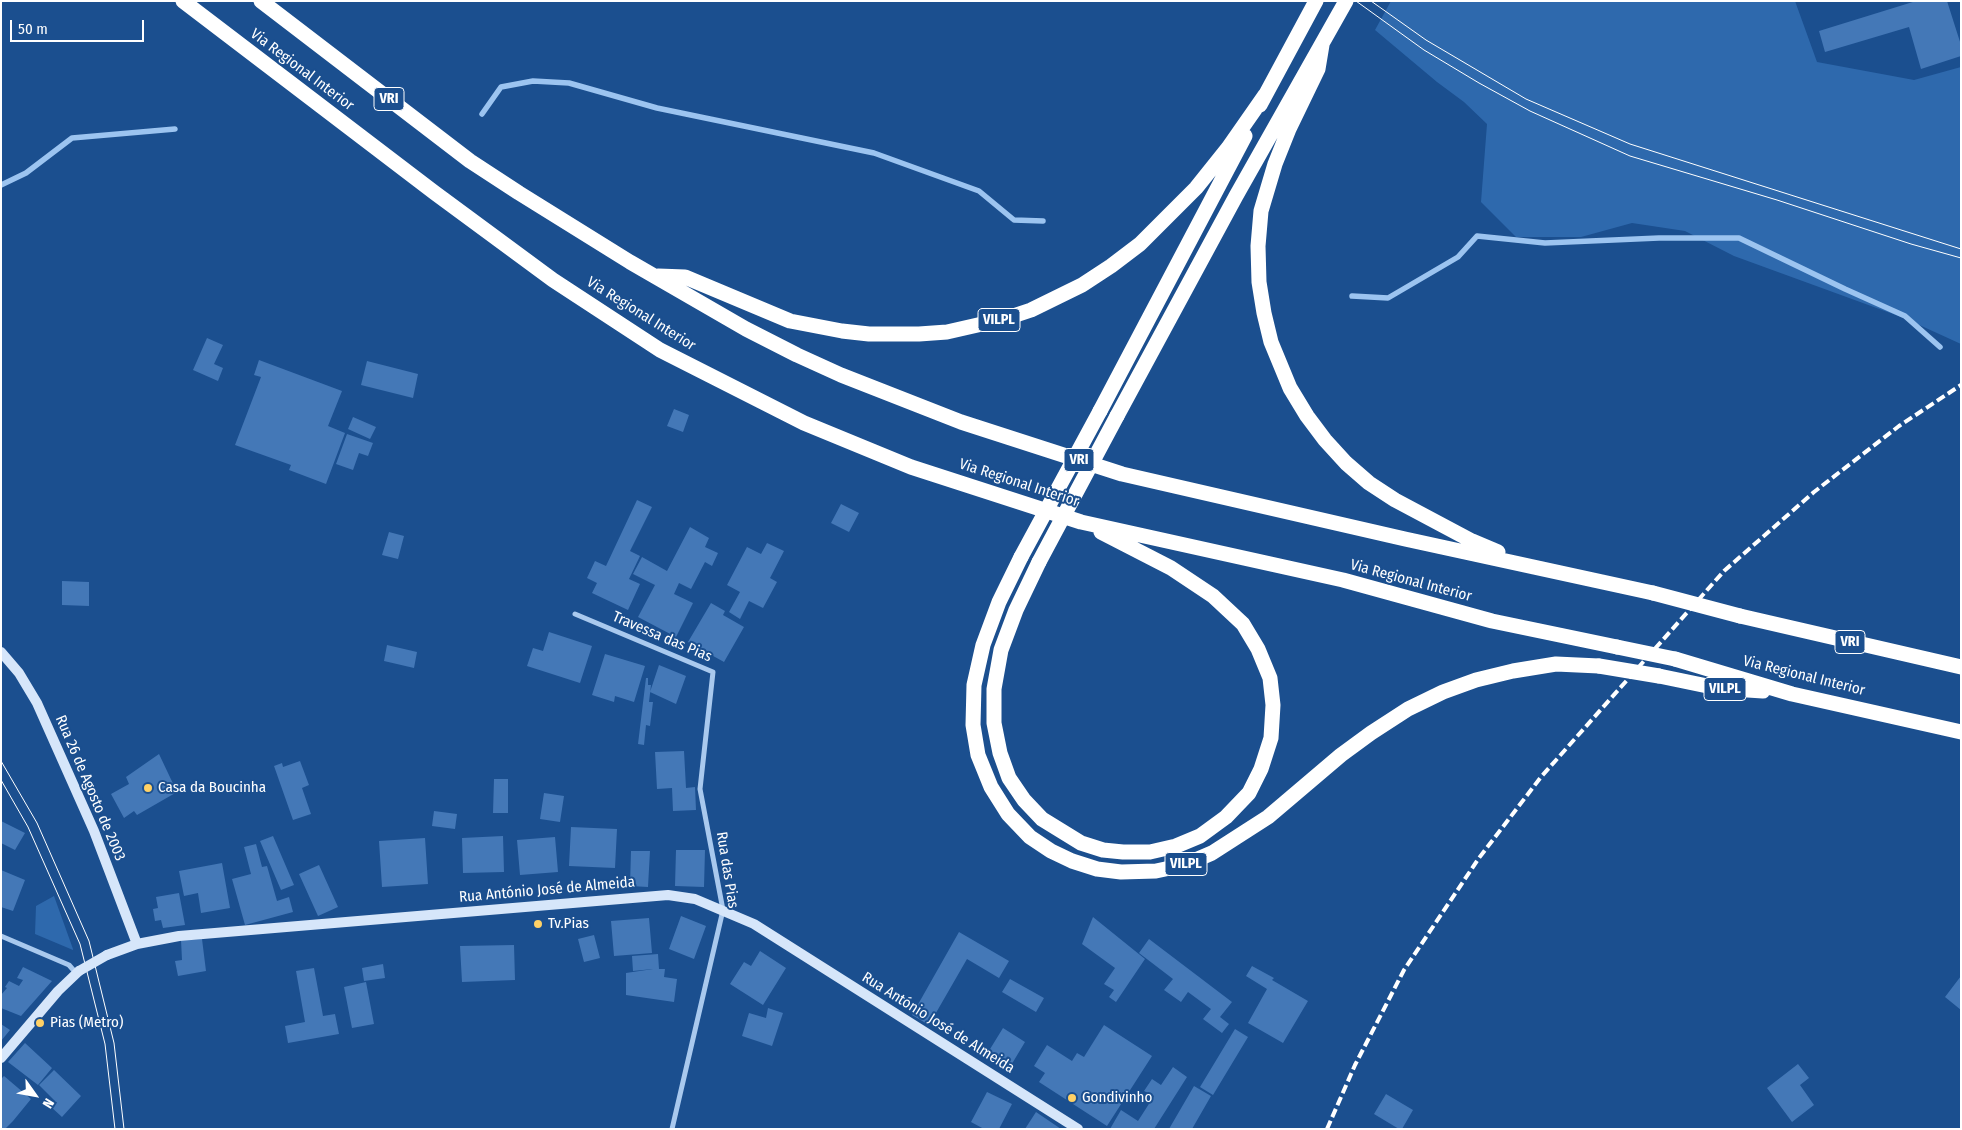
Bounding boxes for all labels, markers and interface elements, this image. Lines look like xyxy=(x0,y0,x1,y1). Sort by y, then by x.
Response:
scale bar xyxy=(12,10,146,42)
text: 50 m xyxy=(18,20,48,38)
street label: Via Regional Interior xyxy=(247,25,357,115)
road number: VRI xyxy=(374,88,404,110)
street label: Via Regional Interior xyxy=(583,273,699,355)
road number: VILPL xyxy=(978,308,1020,332)
road number: VRI xyxy=(1064,448,1094,472)
street label: Via Regional Interior xyxy=(957,455,1081,511)
street label: Via Regional Interior xyxy=(1348,556,1474,606)
street label: Travessa das Pias xyxy=(610,608,714,666)
road number: VRI xyxy=(1835,630,1865,654)
street label: Via Regional Interior xyxy=(1741,652,1867,700)
road number: VILPL xyxy=(1704,678,1746,701)
street label: Rua 26 de Agosto de 2003 xyxy=(51,713,129,863)
place label: Casa da Boucinha xyxy=(158,779,266,797)
marker: Casa da Boucinha xyxy=(142,782,154,794)
street label: Rua das Pias xyxy=(712,830,742,910)
road number: VILPL xyxy=(1165,852,1207,876)
street label: Rua António José de Almeida xyxy=(458,873,636,907)
place label: Tv.Pias xyxy=(548,915,589,933)
marker: Tv.Pias xyxy=(532,918,544,930)
street label: Rua António José de Almeida xyxy=(858,969,1018,1077)
place label: Pias (Metro) xyxy=(50,1014,123,1032)
marker: Pias (Metro) xyxy=(34,1017,46,1029)
north arrow xyxy=(10,1070,60,1120)
place label: Gondivinho xyxy=(1082,1089,1152,1107)
marker: Gondivinho xyxy=(1066,1092,1078,1104)
text: N xyxy=(39,1095,58,1111)

